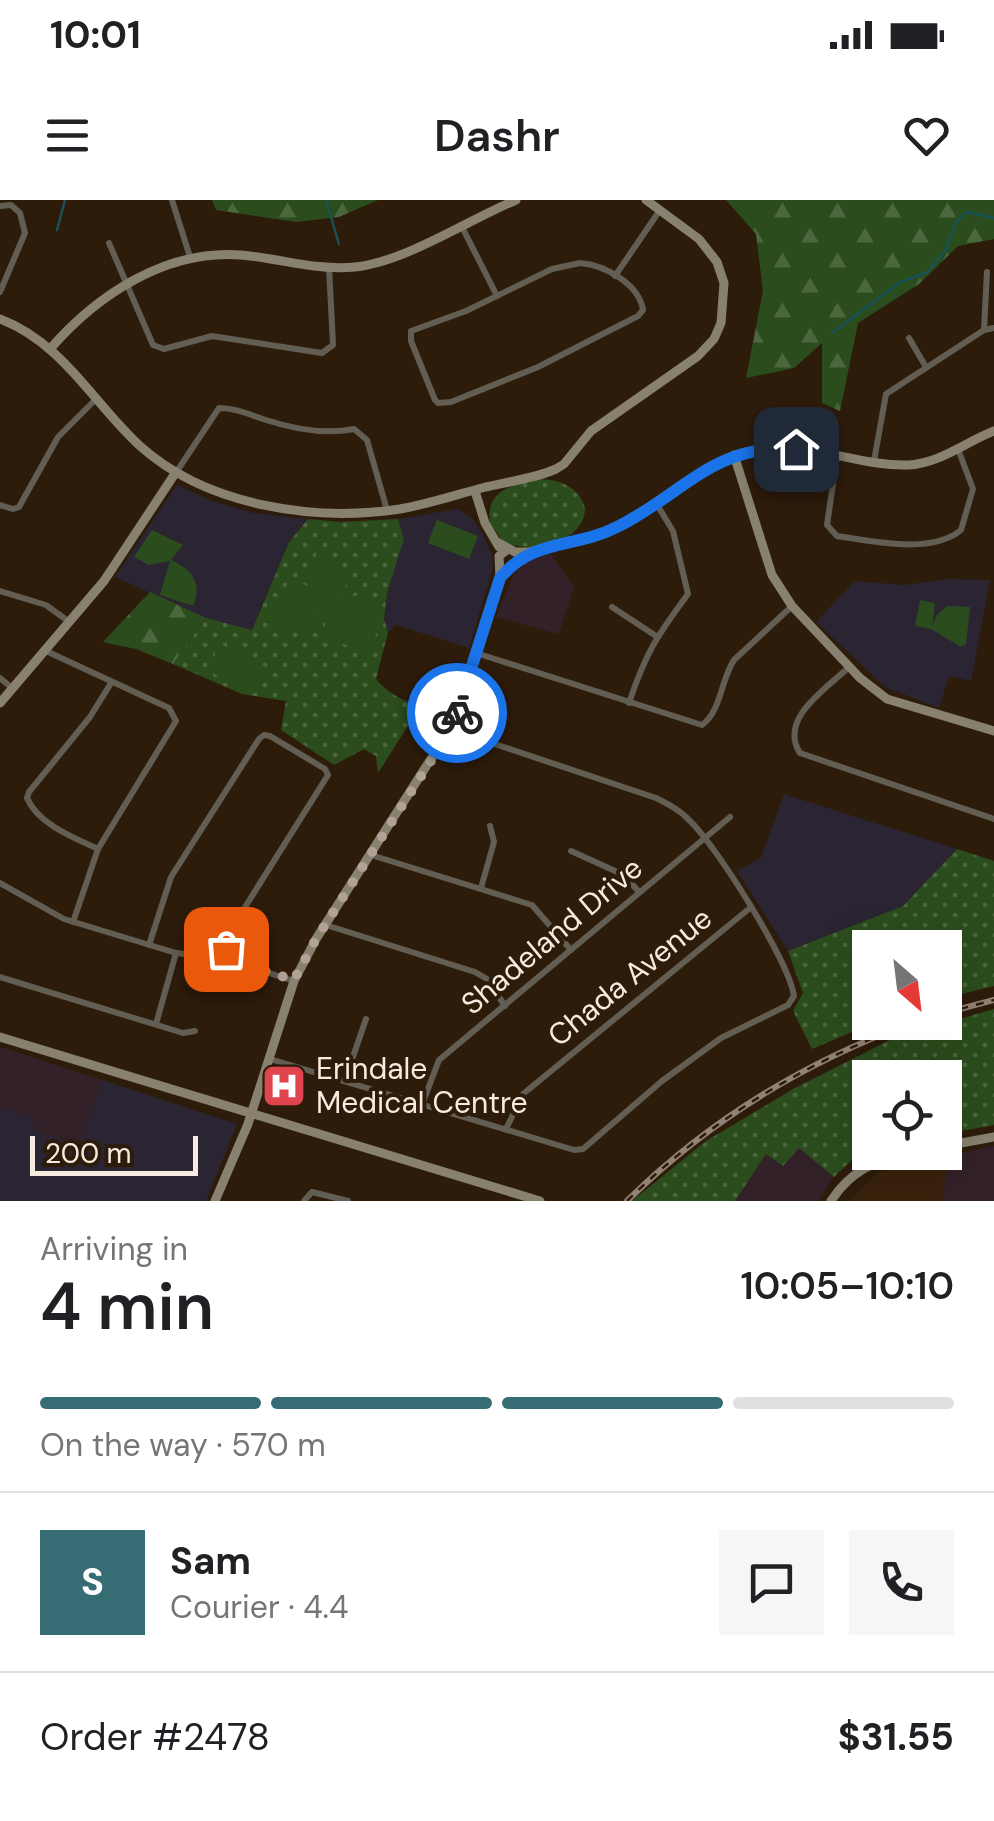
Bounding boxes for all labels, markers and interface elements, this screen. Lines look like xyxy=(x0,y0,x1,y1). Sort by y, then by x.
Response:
text: 10:01 xyxy=(50,10,141,60)
text: Dashr xyxy=(434,106,560,165)
icon: menu xyxy=(40,108,95,163)
icon: heart xyxy=(899,108,954,163)
pin xyxy=(754,407,839,492)
icon: home xyxy=(769,422,824,477)
courier xyxy=(407,663,507,763)
icon: bike xyxy=(430,686,485,741)
street label: Shadeland Drive xyxy=(453,848,650,1023)
street label: Chada Avenue xyxy=(540,898,720,1055)
pin xyxy=(184,907,269,992)
icon: bag xyxy=(199,922,254,977)
north arrow xyxy=(852,930,962,1040)
map controls xyxy=(852,930,962,1170)
place label: Erindale Medical Centre xyxy=(316,1049,528,1122)
button: locate xyxy=(852,1060,962,1170)
hospital icon: Erindale Medical Centre xyxy=(261,1063,307,1109)
scale bar xyxy=(30,1131,198,1176)
text: 200 m xyxy=(45,1135,132,1172)
text: Arriving in xyxy=(40,1228,188,1270)
text: 10:05–10:10 xyxy=(740,1261,954,1311)
text: 4 min xyxy=(40,1265,214,1349)
text: On the way · 570 m xyxy=(40,1424,326,1466)
button: chat xyxy=(719,1530,824,1635)
button: phone xyxy=(849,1530,954,1635)
text: Sam xyxy=(170,1536,251,1586)
text: S xyxy=(81,1557,104,1607)
text: Courier · 4.4 xyxy=(170,1586,348,1628)
text: Order #2478 xyxy=(40,1712,270,1762)
text: $31.55 xyxy=(838,1712,954,1762)

